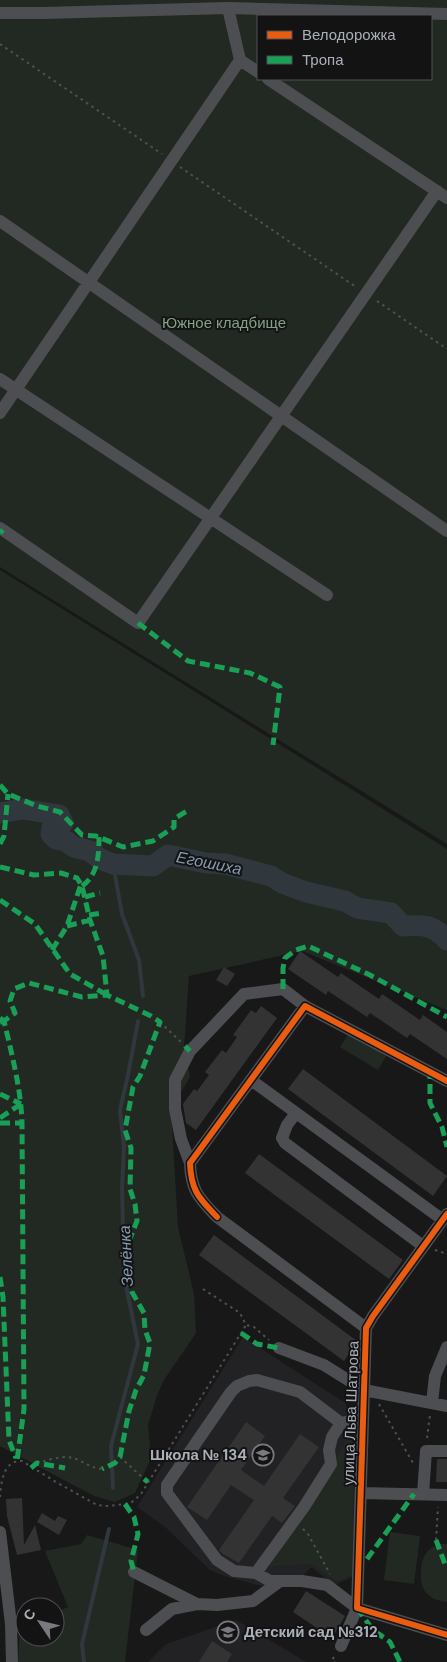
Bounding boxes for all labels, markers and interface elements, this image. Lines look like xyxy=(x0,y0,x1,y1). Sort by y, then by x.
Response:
legend xyxy=(257,15,432,80)
text: Велодорожка xyxy=(302,25,396,45)
text: Тропа xyxy=(302,50,344,70)
park label: Южное кладбище xyxy=(162,313,286,333)
water label: Егошиха xyxy=(175,846,244,880)
water label: Зелёнка xyxy=(114,1225,138,1287)
street label: улица Льва Шатрова xyxy=(338,1340,364,1486)
school or university icon: Школа № 134 xyxy=(251,1443,275,1467)
place label: Школа № 134 xyxy=(150,1445,247,1465)
north arrow xyxy=(15,1597,65,1647)
text: С xyxy=(19,1605,40,1624)
school or university icon: Детский сад №312 xyxy=(216,1620,240,1644)
place label: Детский сад №312 xyxy=(244,1622,378,1642)

